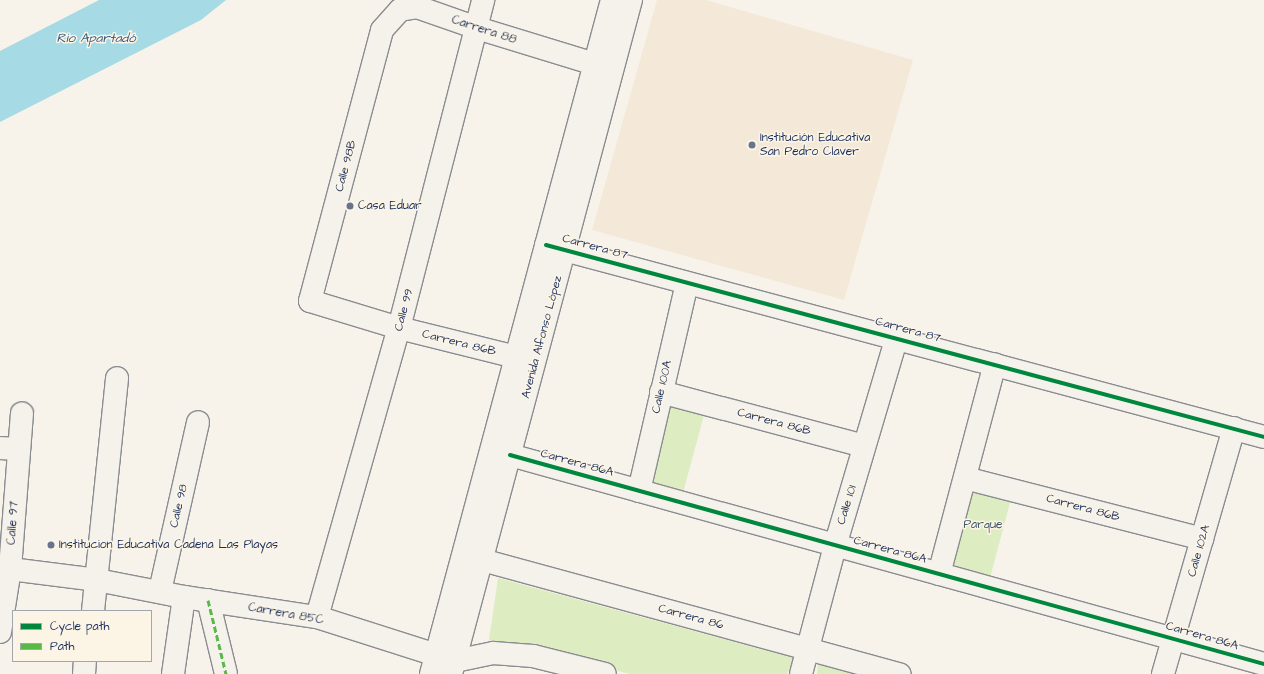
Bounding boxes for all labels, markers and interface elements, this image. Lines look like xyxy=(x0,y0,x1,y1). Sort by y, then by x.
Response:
street label: Carrera 88 xyxy=(450,13,518,47)
water label: Rio Apartadó xyxy=(57,30,135,46)
place label: Institución Educativa San Pedro Claver xyxy=(760,131,870,159)
street label: Calle 98B xyxy=(332,139,360,193)
marker: Institución Educativa San Pedro Claver xyxy=(747,140,757,150)
place label: Casa Eduar xyxy=(358,199,422,213)
marker: Casa Eduar xyxy=(345,201,355,211)
street label: Carrera 87 xyxy=(561,231,629,263)
street label: Avenida Alfonso López xyxy=(519,274,565,400)
street label: Calle 99 xyxy=(391,287,417,333)
street label: Carrera 87 xyxy=(874,314,942,346)
street label: Carrera 86B xyxy=(421,327,497,359)
street label: Calle 100A xyxy=(649,359,675,415)
street label: Carrera 86B xyxy=(736,405,812,439)
street label: Carrera 86A xyxy=(539,446,615,480)
street label: Calle 98 xyxy=(167,483,191,529)
street label: Calle 101 xyxy=(834,484,860,526)
street label: Carrera 86B xyxy=(1045,491,1121,525)
street label: Calle 97 xyxy=(4,501,22,545)
park label: Parque xyxy=(963,518,1003,532)
street label: Calle 102A xyxy=(1185,523,1213,579)
street label: Carrera 86A xyxy=(852,533,928,567)
place label: Institucion Educativa Cadena Las Playas xyxy=(59,538,278,552)
marker: Institucion Educativa Cadena Las Playas xyxy=(46,540,56,550)
street label: Carrera 85C xyxy=(247,600,325,628)
street label: Carrera 86 xyxy=(657,601,725,633)
legend xyxy=(12,610,152,662)
text: Cycle path xyxy=(50,618,109,635)
street label: Carrera 86A xyxy=(1164,619,1240,653)
text: Path xyxy=(50,638,75,655)

